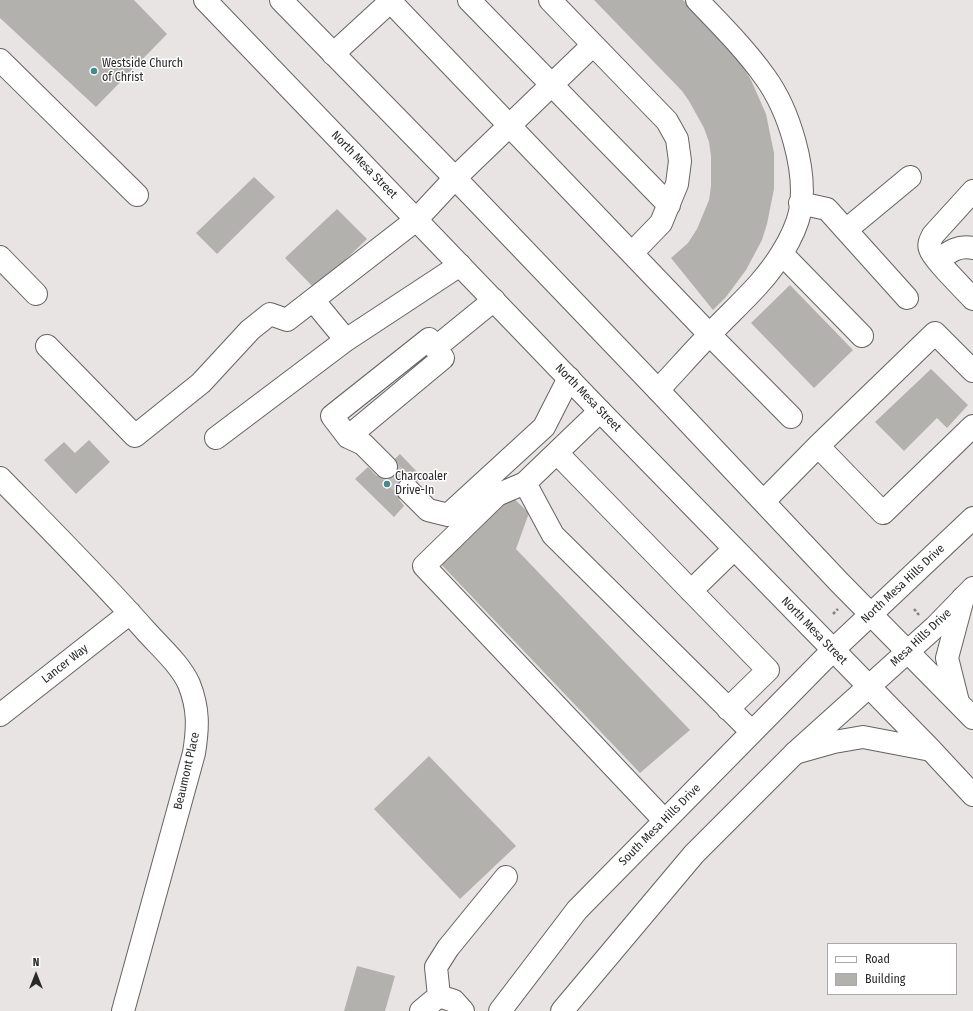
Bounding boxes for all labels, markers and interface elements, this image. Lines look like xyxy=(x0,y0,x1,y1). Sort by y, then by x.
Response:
place label: Westside Church of Christ xyxy=(102,57,183,85)
marker: Westside Church of Christ xyxy=(89,66,99,76)
street label: North Mesa Street xyxy=(328,128,400,202)
street label: North Mesa Street xyxy=(552,361,624,435)
place label: Charcoaler Drive-In xyxy=(395,470,447,498)
marker: Charcoaler Drive-In xyxy=(382,479,392,489)
street label: North Mesa Hills Drive xyxy=(858,542,948,626)
street label: North Mesa Street xyxy=(778,594,850,668)
street label: Mesa Hills Drive xyxy=(888,606,954,670)
street label: Lancer Way xyxy=(39,641,91,687)
street label: Beaumont Place xyxy=(171,731,203,811)
street label: South Mesa Hills Drive xyxy=(616,781,704,869)
legend xyxy=(827,943,957,995)
text: Road xyxy=(865,952,890,966)
north arrow xyxy=(16,955,56,995)
text: N xyxy=(33,956,39,969)
text: Building xyxy=(865,972,905,986)

